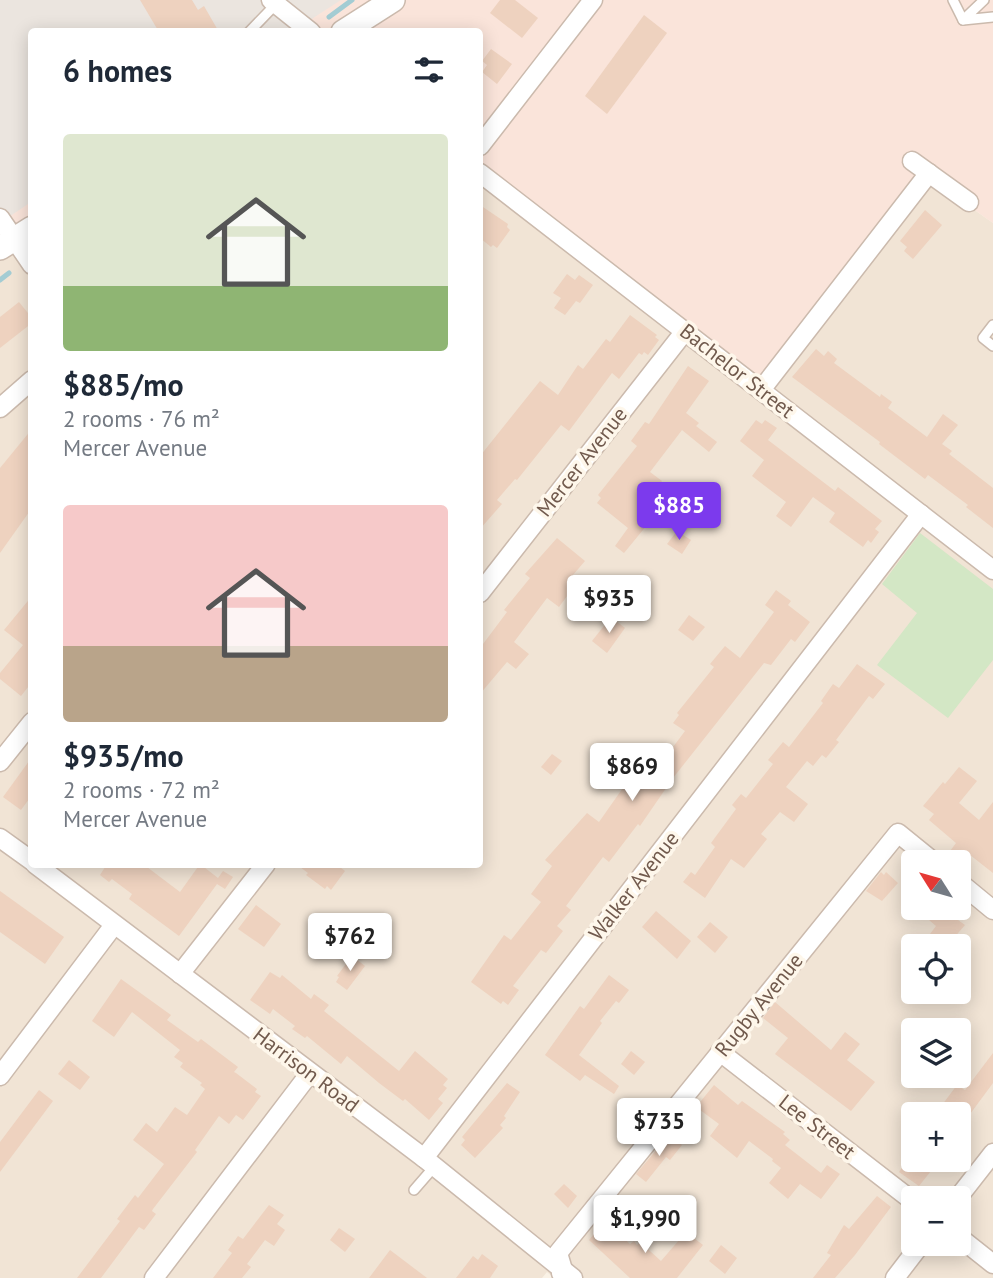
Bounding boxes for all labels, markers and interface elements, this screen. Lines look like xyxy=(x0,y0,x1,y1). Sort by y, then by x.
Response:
text: 6 homes xyxy=(63,51,172,90)
icon: filters xyxy=(410,51,448,89)
icon: home xyxy=(193,179,319,305)
street label: Bachelor Street xyxy=(675,317,800,424)
text: $885/mo xyxy=(63,365,184,404)
street label: Mercer Avenue xyxy=(530,401,633,522)
text: 2 rooms · 76 m² xyxy=(63,404,220,433)
text: Mercer Avenue xyxy=(63,433,207,462)
pin: $885 xyxy=(638,482,720,542)
text: $885 xyxy=(653,490,705,519)
icon: home xyxy=(193,550,319,676)
pin: $935 xyxy=(568,576,650,635)
text: $935 xyxy=(583,583,635,612)
text: $935/mo xyxy=(63,736,184,775)
pin: $869 xyxy=(591,744,673,803)
text: $869 xyxy=(606,751,658,780)
text: 2 rooms · 72 m² xyxy=(63,775,220,804)
text: Mercer Avenue xyxy=(63,804,207,833)
street label: Walker Avenue xyxy=(583,826,685,946)
north arrow xyxy=(901,850,971,920)
map controls xyxy=(901,850,971,1256)
pin: $762 xyxy=(309,914,391,973)
text: $762 xyxy=(324,921,376,950)
button: locate xyxy=(901,934,971,1004)
street label: Rugby Avenue xyxy=(709,947,809,1062)
button: layers xyxy=(901,1018,971,1088)
street label: Harrison Road xyxy=(248,1021,365,1118)
street label: Lee Street xyxy=(774,1088,861,1165)
pin: $735 xyxy=(618,1098,700,1158)
button: + xyxy=(901,1102,971,1172)
text: $735 xyxy=(633,1106,685,1135)
button: − xyxy=(901,1186,971,1256)
pin: $1,990 xyxy=(588,1196,702,1255)
text: $1,990 xyxy=(609,1203,681,1232)

